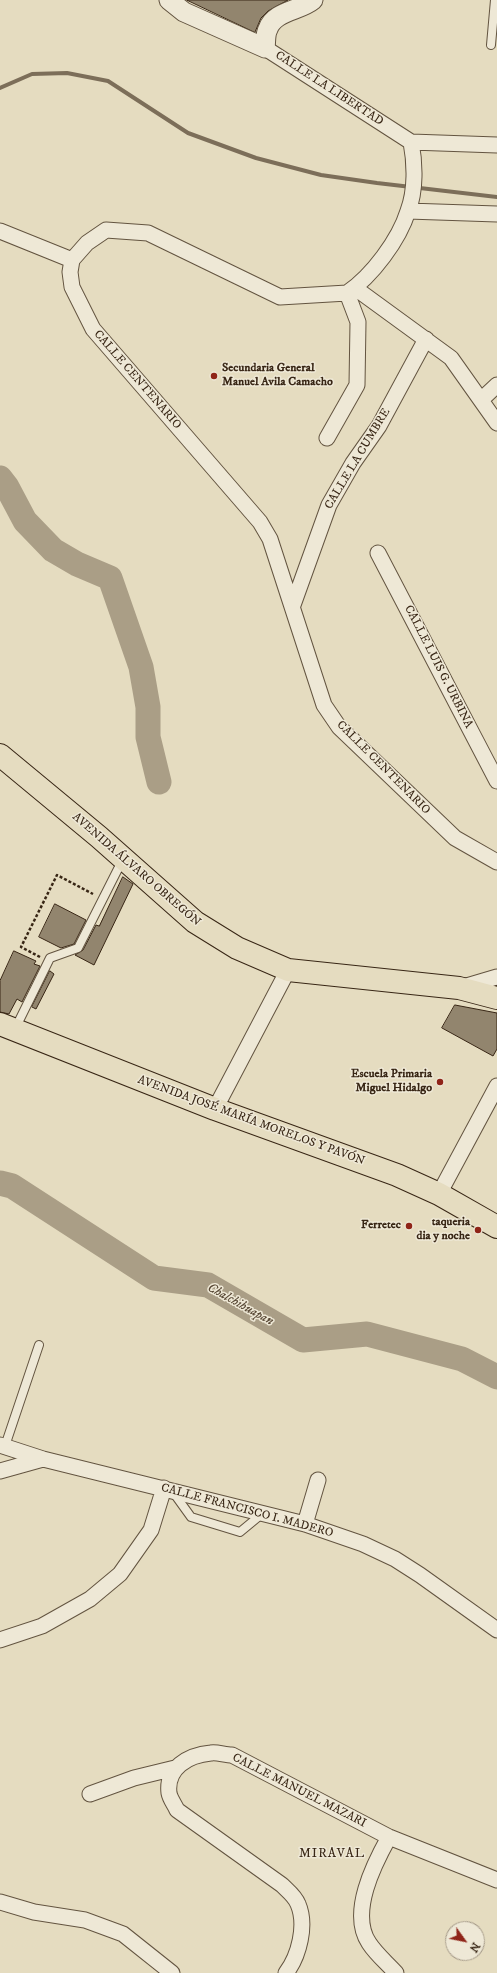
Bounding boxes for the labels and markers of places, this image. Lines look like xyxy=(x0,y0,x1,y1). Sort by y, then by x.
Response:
place label: Secundaria General Manuel Avila Camacho xyxy=(222,362,333,390)
marker: Secundaria General Manuel Avila Camacho xyxy=(209,371,219,381)
place label: Escuela Primaria Miguel Hidalgo xyxy=(351,1068,432,1096)
marker: Escuela Primaria Miguel Hidalgo xyxy=(435,1077,445,1087)
place label: taqueria dia y noche xyxy=(417,1216,470,1244)
place label: Ferretec xyxy=(361,1219,401,1233)
marker: Ferretec xyxy=(404,1221,414,1231)
marker: taqueria dia y noche xyxy=(473,1225,483,1235)

